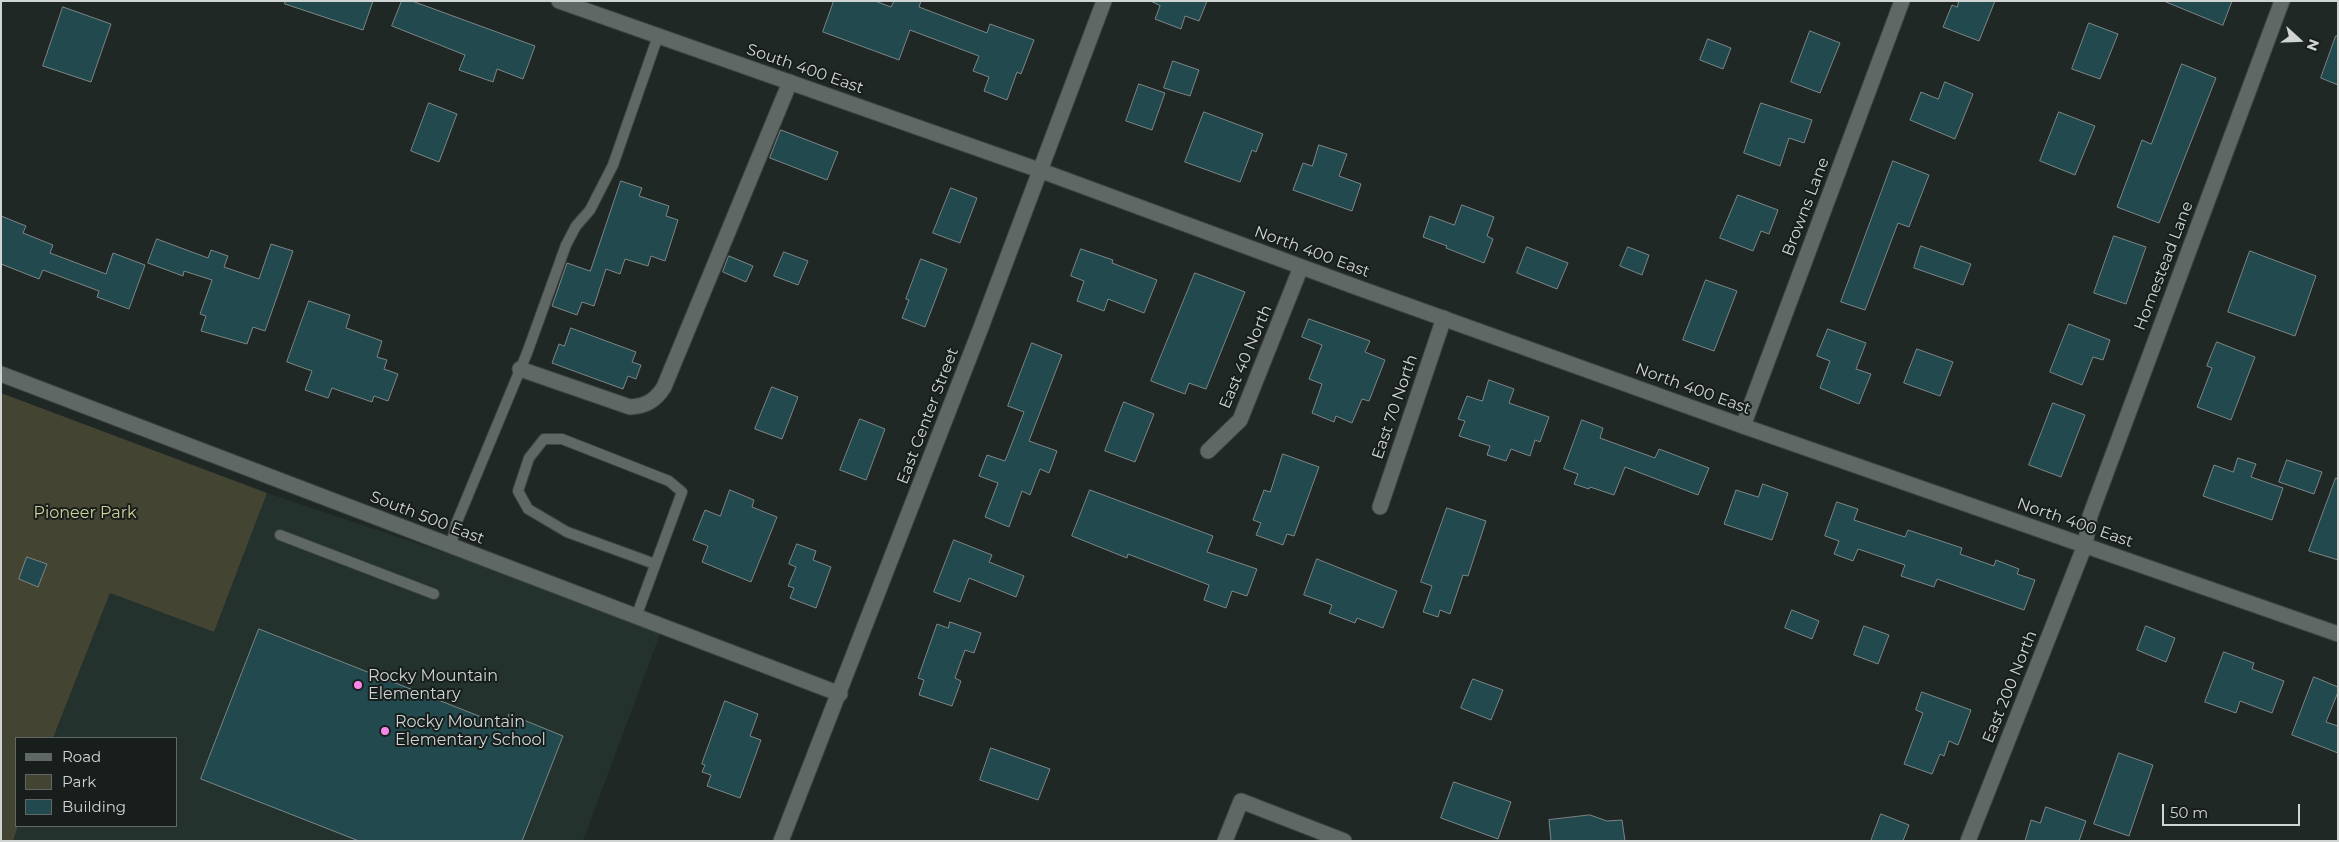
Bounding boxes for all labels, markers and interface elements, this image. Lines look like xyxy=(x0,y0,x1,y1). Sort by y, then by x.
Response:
north arrow xyxy=(2274,15,2324,65)
text: N xyxy=(2303,37,2323,54)
street label: South 400 East xyxy=(744,40,866,98)
street label: Browns Lane xyxy=(1778,155,1834,259)
street label: Homestead Lane xyxy=(2131,199,2197,333)
street label: North 400 East xyxy=(1252,222,1372,282)
street label: East 40 North xyxy=(1216,302,1276,412)
street label: East Center Street xyxy=(893,345,963,487)
street label: East 70 North xyxy=(1368,352,1422,462)
street label: North 400 East xyxy=(1633,359,1753,419)
street label: South 500 East xyxy=(367,487,487,549)
street label: North 400 East xyxy=(2014,494,2136,552)
park label: Pioneer Park xyxy=(33,503,137,523)
street label: East 200 North xyxy=(1979,628,2041,746)
place label: Rocky Mountain Elementary xyxy=(368,666,498,704)
marker: Rocky Mountain Elementary xyxy=(352,679,364,691)
place label: Rocky Mountain Elementary School xyxy=(395,712,546,750)
marker: Rocky Mountain Elementary School xyxy=(379,725,391,737)
legend xyxy=(15,737,178,827)
text: Road xyxy=(62,747,101,766)
text: Park xyxy=(62,772,96,791)
scale bar xyxy=(2164,794,2302,826)
text: Building xyxy=(62,797,126,816)
text: 50 m xyxy=(2170,803,2208,822)

